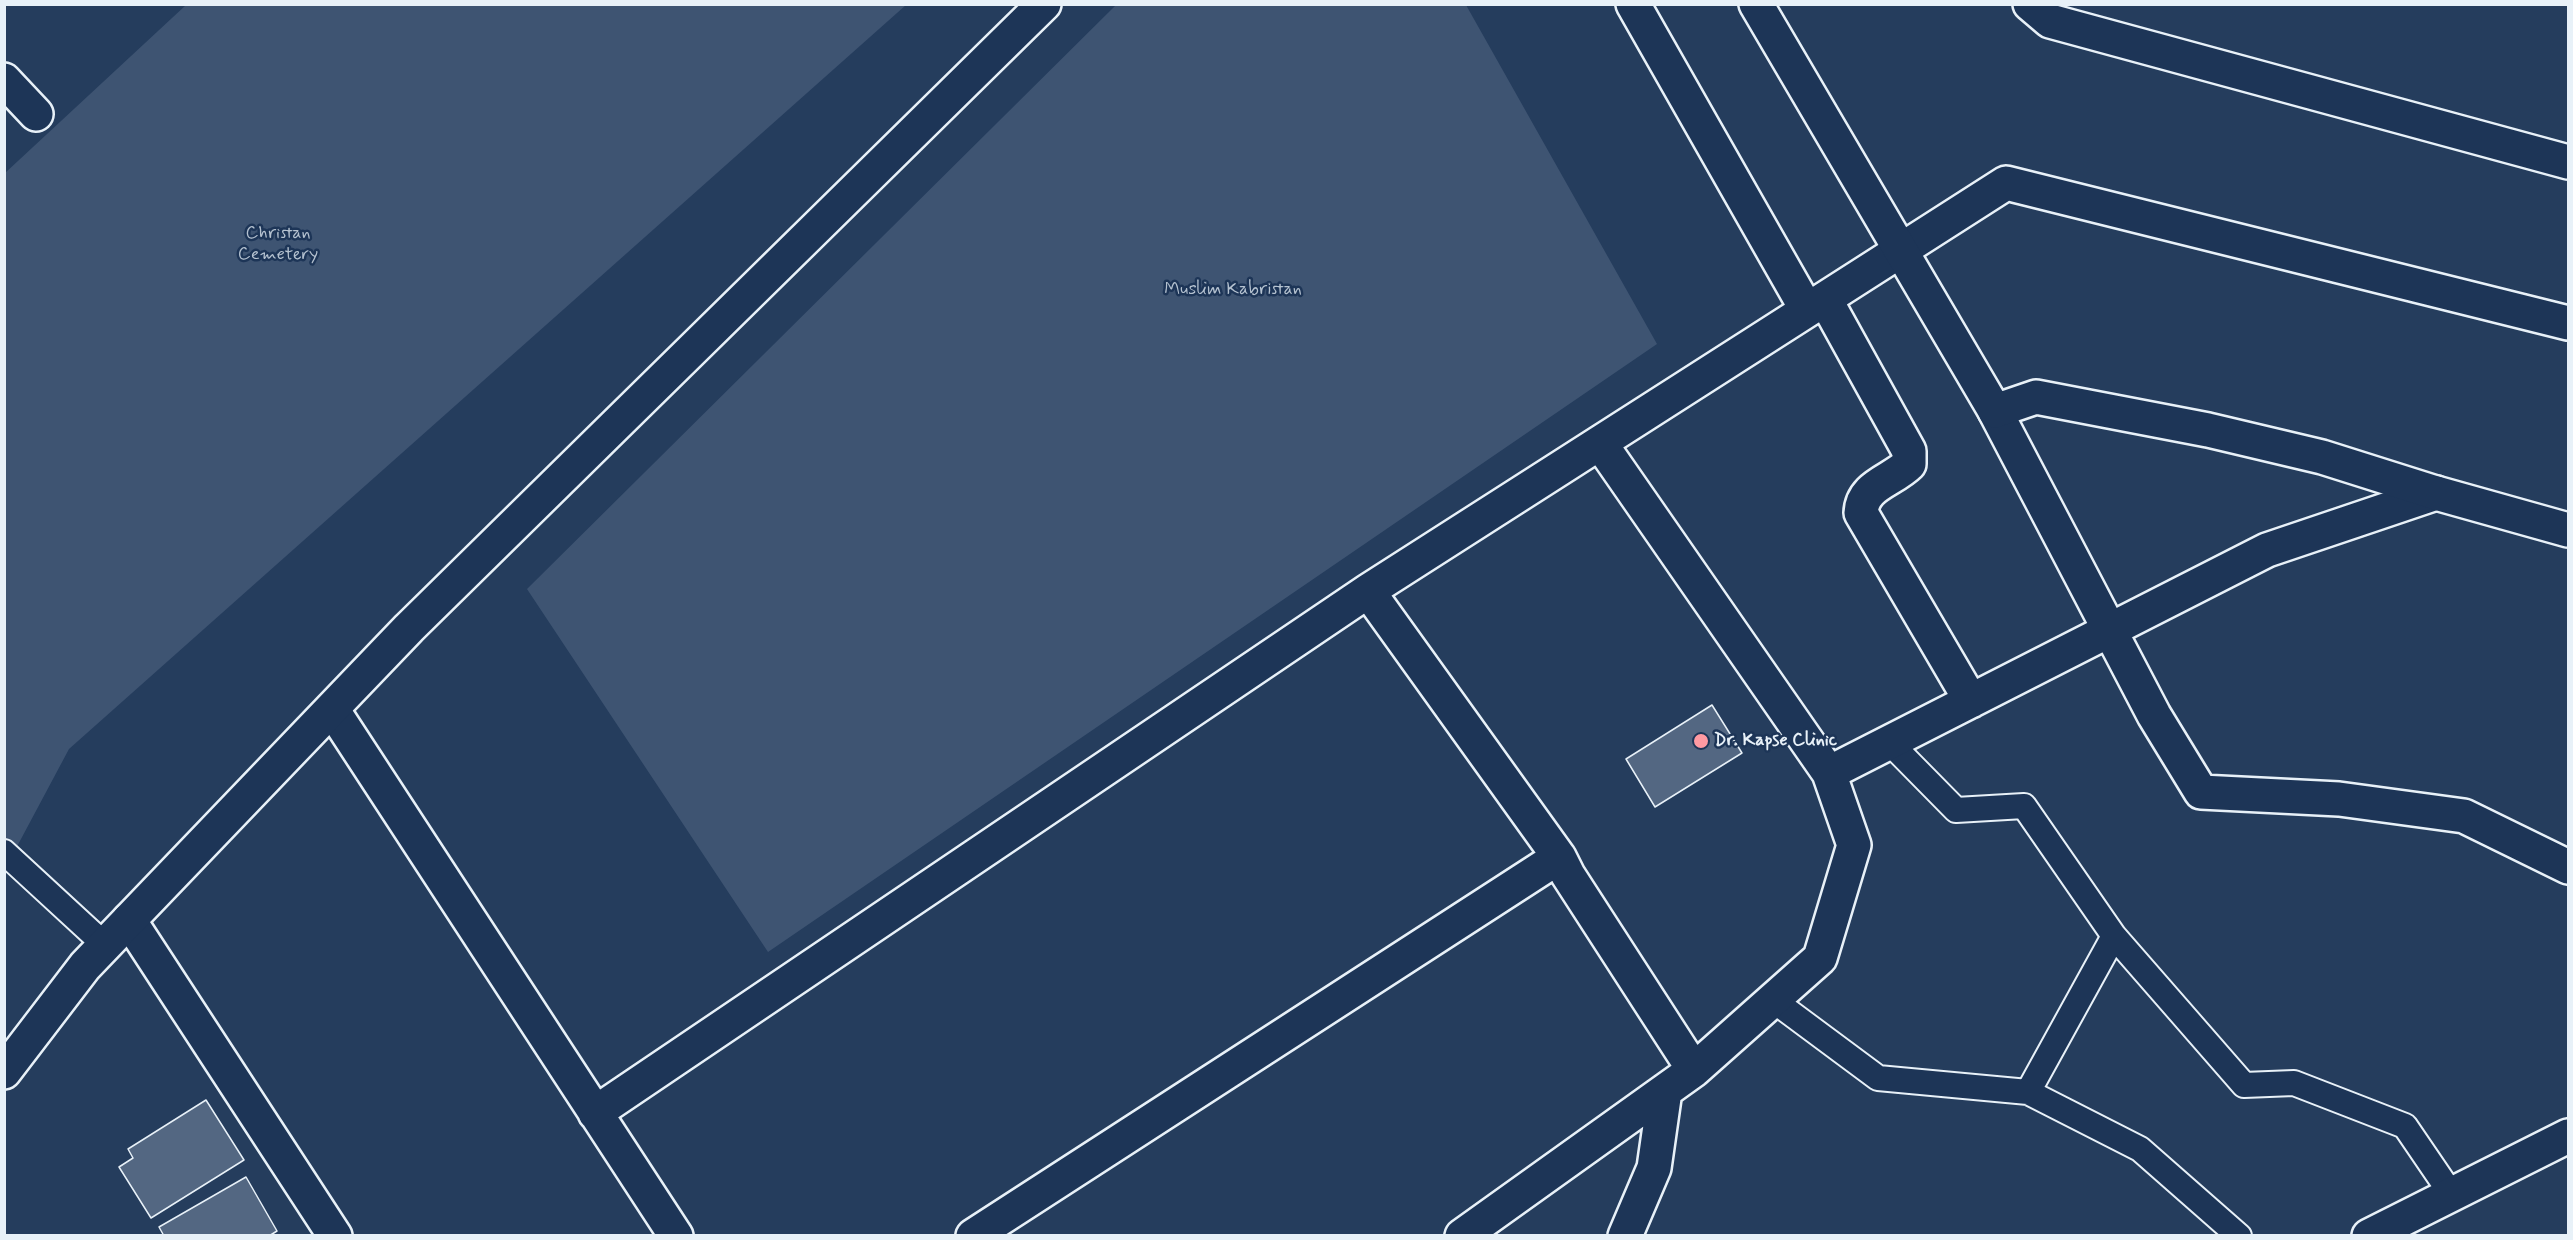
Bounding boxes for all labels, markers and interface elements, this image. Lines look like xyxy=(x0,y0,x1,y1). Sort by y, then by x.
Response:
park label: Christan Cemetery xyxy=(238,223,318,266)
park label: Muslim Kabristan xyxy=(1164,279,1302,301)
place label: Dr. Kapse Clinic xyxy=(1714,730,1837,752)
marker: Dr. Kapse Clinic xyxy=(1692,732,1710,750)

